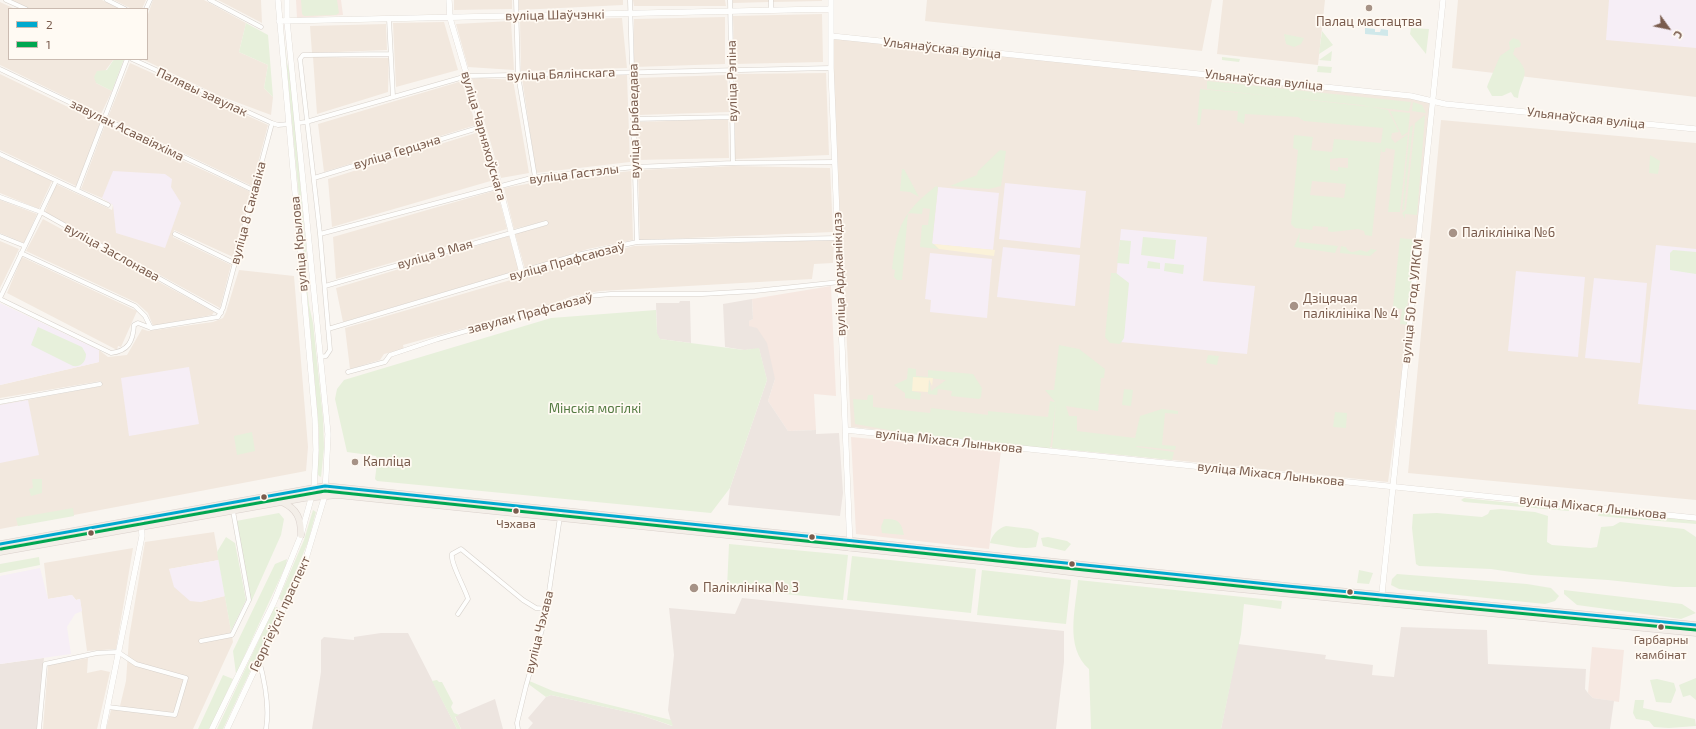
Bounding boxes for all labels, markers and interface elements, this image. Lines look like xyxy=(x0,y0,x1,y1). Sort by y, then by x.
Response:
marker: Палац мастацтва xyxy=(1364,3,1374,13)
street label: вуліца Шаўчэнкі xyxy=(505,6,605,24)
legend xyxy=(8,8,148,60)
north arrow xyxy=(1648,8,1688,48)
place label: Палац мастацтва xyxy=(1316,14,1422,30)
text: 2 xyxy=(46,17,53,31)
text: С xyxy=(1671,29,1686,41)
street label: Ульянаўская вуліца xyxy=(882,34,1002,62)
text: 1 xyxy=(46,37,51,51)
street label: вуліца Рэпіна xyxy=(723,40,741,122)
street label: вуліца Грыбаедава xyxy=(625,63,643,179)
street label: Палявы завулак xyxy=(154,64,250,120)
street label: вуліца Бялінскага xyxy=(506,64,616,84)
street label: Ульянаўская вуліца xyxy=(1204,66,1324,94)
street label: вуліца Чарняхоўскага xyxy=(458,69,510,203)
street label: завулак Асаавіяхіма xyxy=(67,96,187,164)
street label: Ульянаўская вуліца xyxy=(1526,104,1646,132)
street label: вуліца Герцэна xyxy=(352,131,442,173)
street label: вуліца 8 Сакавіка xyxy=(227,160,269,266)
street label: вуліца Гастэлы xyxy=(528,161,620,187)
street label: вуліца Крылова xyxy=(287,196,311,292)
street label: вуліца Арджанікідзэ xyxy=(829,212,849,336)
street label: вуліца Заслонава xyxy=(62,219,162,285)
place label: Паліклініка №6 xyxy=(1462,225,1555,241)
marker: Паліклініка №6 xyxy=(1447,227,1459,239)
street label: вуліца 9 Мая xyxy=(395,236,475,272)
street label: вуліца Прафсаюзаў xyxy=(507,238,627,284)
street label: вуліца 50 год УЛКСМ xyxy=(1398,238,1426,364)
street label: завулак Прафсаюзаў xyxy=(466,289,594,337)
place label: Дзіцячая паліклініка № 4 xyxy=(1303,291,1398,322)
marker: Дзіцячая паліклініка № 4 xyxy=(1288,300,1300,312)
park label: Мінскія могілкі xyxy=(549,401,641,417)
street label: вуліца Міхася Лынькова xyxy=(875,426,1023,456)
place label: Капліца xyxy=(363,454,411,470)
marker: Капліца xyxy=(350,457,360,467)
street label: вуліца Міхася Лынькова xyxy=(1197,459,1345,489)
unlabelled marker xyxy=(259,492,269,502)
street label: вуліца Міхася Лынькова xyxy=(1519,492,1667,522)
marker: Чэхава xyxy=(511,506,521,516)
place label: Чэхава xyxy=(496,517,536,531)
unlabelled marker xyxy=(86,528,96,538)
unlabelled marker xyxy=(807,532,817,542)
street label: Георгіеўскі праспект xyxy=(246,554,314,674)
unlabelled marker xyxy=(1067,559,1077,569)
place label: Паліклініка № 3 xyxy=(703,580,799,596)
marker: Паліклініка № 3 xyxy=(688,582,700,594)
unlabelled marker xyxy=(1345,587,1355,597)
street label: вуліца Чэхава xyxy=(521,589,557,675)
marker: Гарбарны камбінат xyxy=(1656,622,1666,632)
place label: Гарбарны камбінат xyxy=(1634,633,1688,661)

